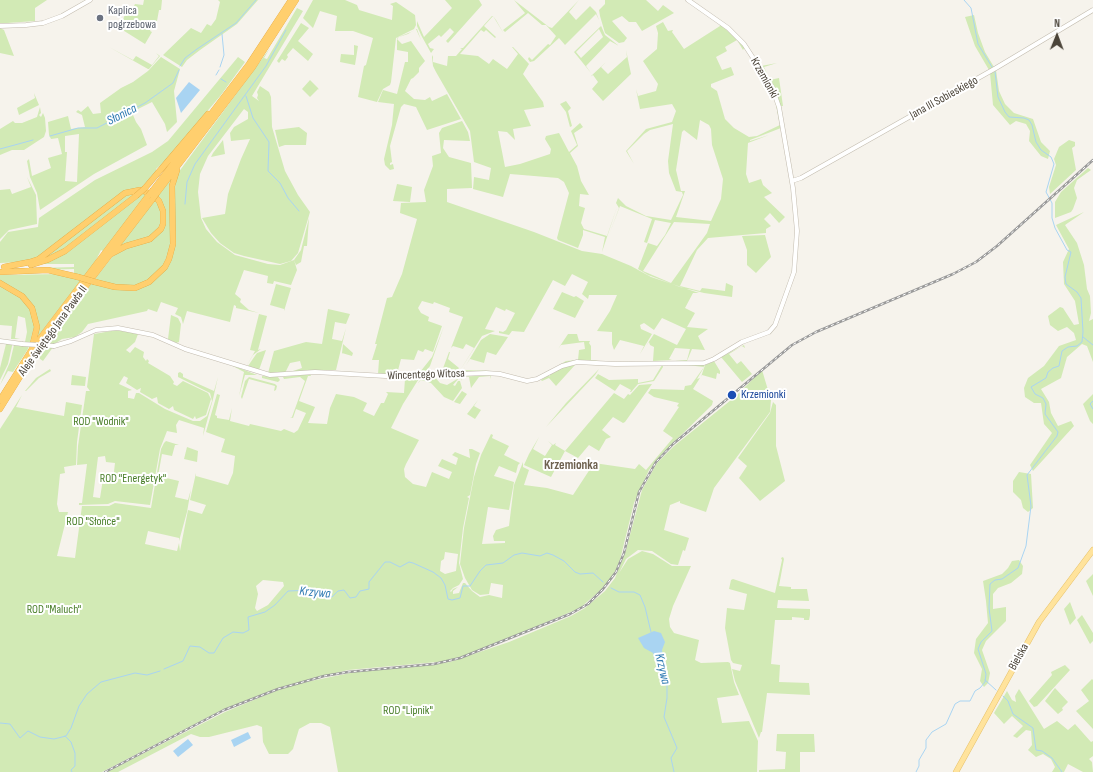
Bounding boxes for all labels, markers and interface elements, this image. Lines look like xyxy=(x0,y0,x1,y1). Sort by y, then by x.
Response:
place label: Kaplica pogrzebowa xyxy=(108,4,156,32)
marker: Kaplica pogrzebowa xyxy=(95,13,105,23)
north arrow xyxy=(1037,16,1077,56)
text: N xyxy=(1054,17,1060,30)
street label: Krzemionki xyxy=(747,55,781,101)
street label: Jana III Sobieskiego xyxy=(907,73,981,123)
water label: Słonica xyxy=(105,101,139,129)
street label: Aleje świętego Jana Pawła II xyxy=(15,283,91,379)
street label: Wincentego Witosa xyxy=(387,366,465,384)
place label: Krzemionki xyxy=(741,388,786,402)
marker: Krzemionki xyxy=(726,389,738,401)
park label: ROD "Wodnik" xyxy=(73,415,129,429)
district label: Krzemionka xyxy=(544,458,598,474)
park label: ROD "Energetyk" xyxy=(100,472,166,486)
park label: ROD "Słońce" xyxy=(66,515,120,529)
water label: Krzywa xyxy=(299,584,331,602)
park label: ROD "Maluch" xyxy=(27,603,81,617)
street label: Bielska xyxy=(1006,641,1032,673)
water label: Krzywa xyxy=(651,652,673,686)
park label: ROD "Lipnik" xyxy=(383,704,433,718)

